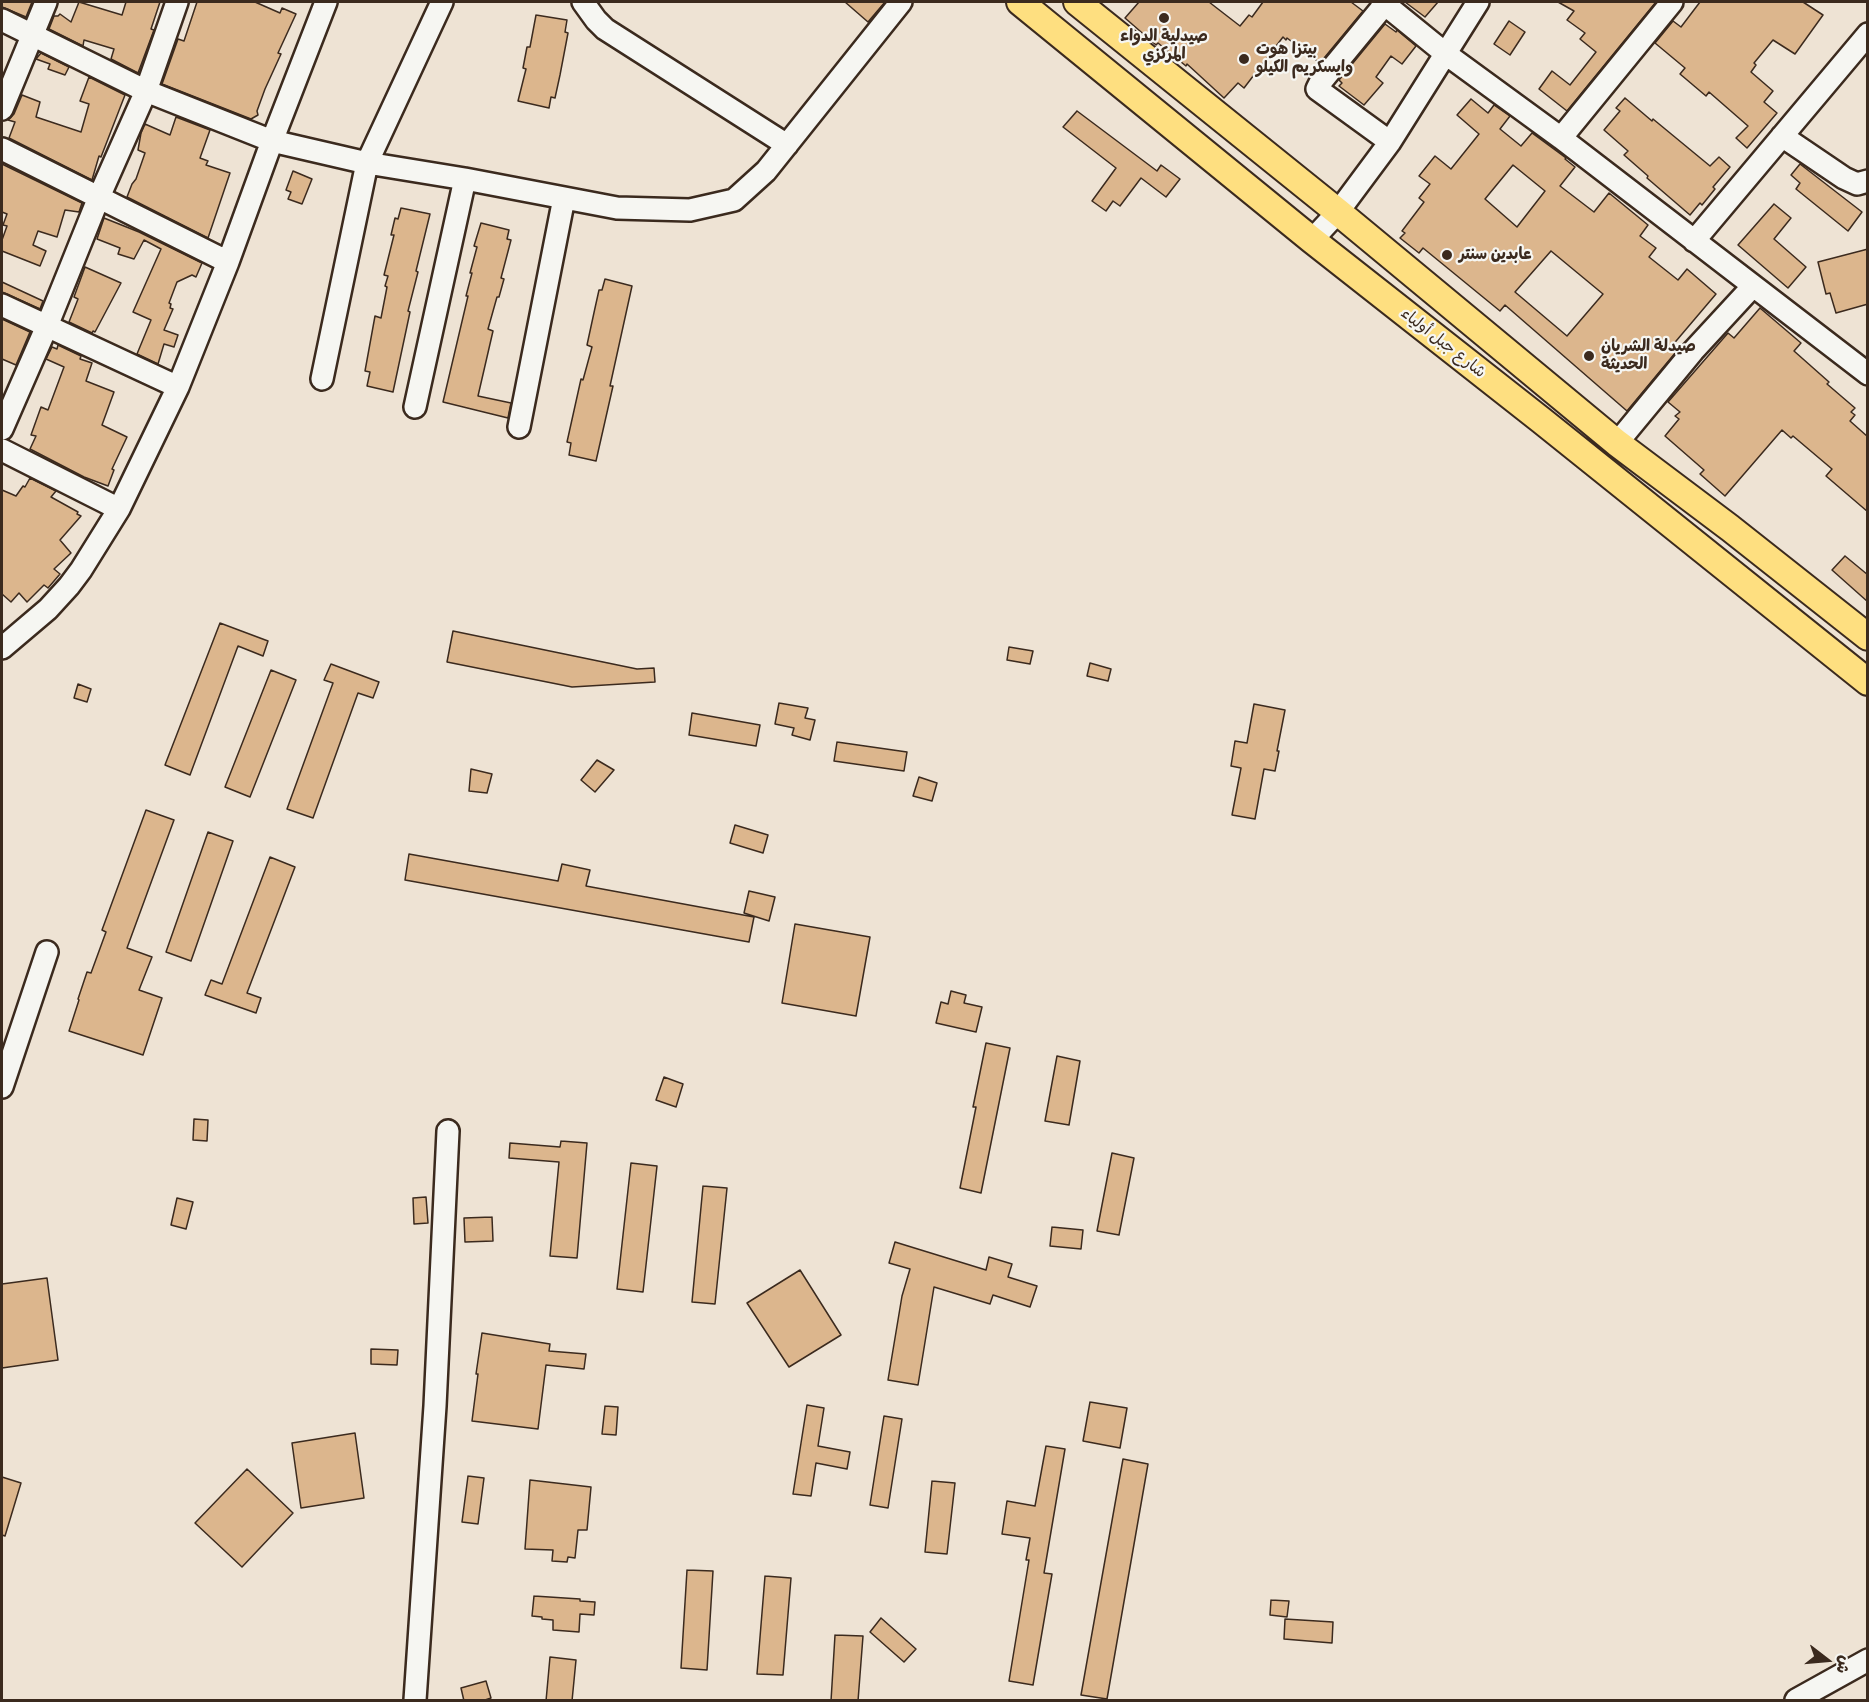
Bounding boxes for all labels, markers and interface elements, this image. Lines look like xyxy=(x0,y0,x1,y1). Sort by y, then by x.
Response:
marker: صيدلية الدواء المركزي xyxy=(1157,11,1171,25)
place label: صيدلية الدواء المركزي xyxy=(1120,27,1208,65)
place label: بيتزا هوت وايسكريم الكيلو xyxy=(1256,40,1353,78)
marker: بيتزا هوت وايسكريم الكيلو xyxy=(1237,52,1251,66)
place label: عابدين سنتر xyxy=(1459,245,1532,265)
marker: عابدين سنتر xyxy=(1440,248,1454,262)
street label: شارع جبل أولياء xyxy=(1397,304,1489,382)
place label: صيدلة الشريان الحديثة xyxy=(1601,337,1696,375)
marker: صيدلة الشريان الحديثة xyxy=(1582,349,1596,363)
north arrow xyxy=(1797,1630,1857,1690)
text: ش xyxy=(1831,1653,1857,1676)

